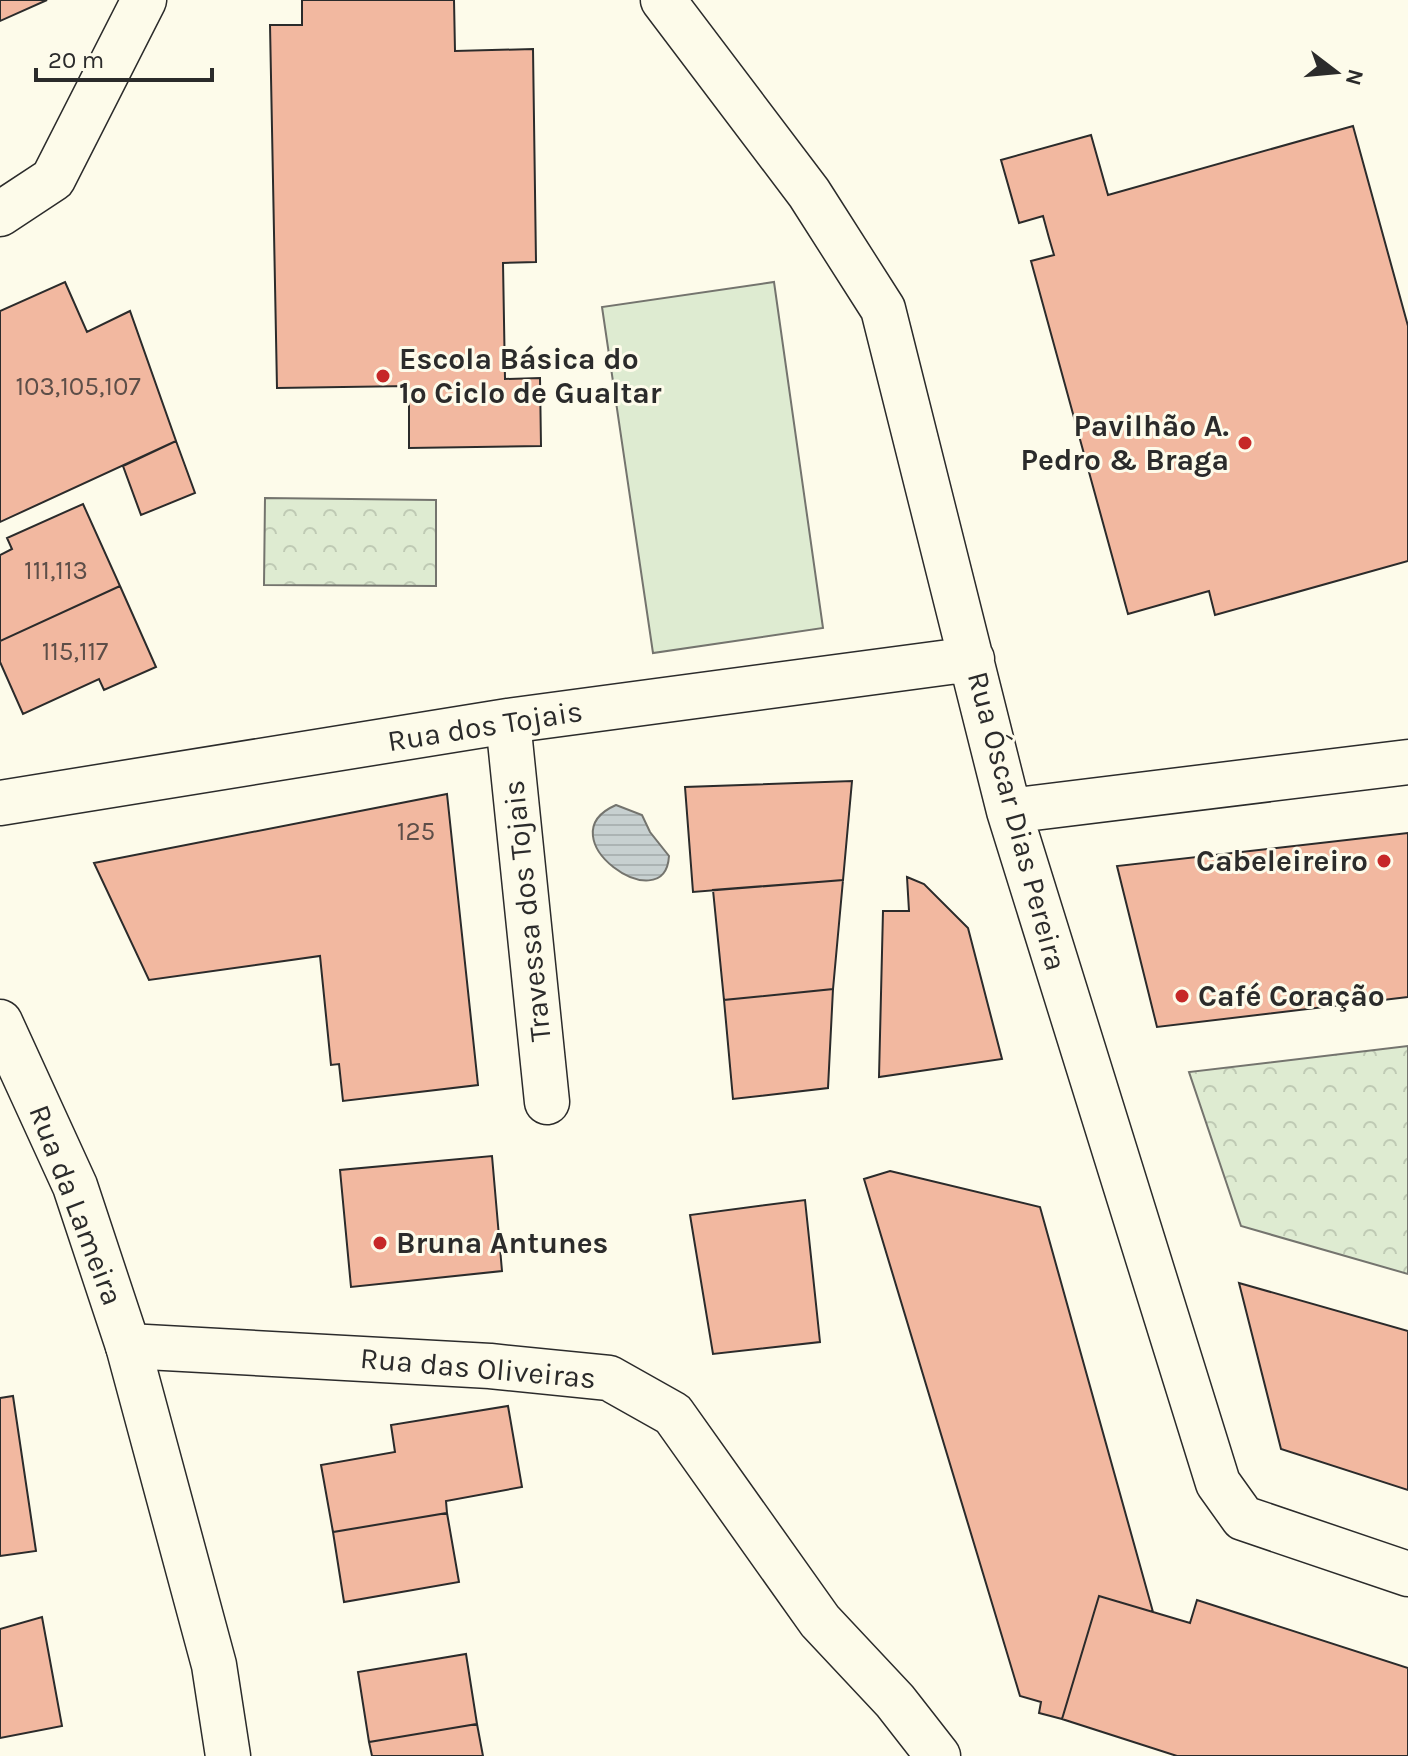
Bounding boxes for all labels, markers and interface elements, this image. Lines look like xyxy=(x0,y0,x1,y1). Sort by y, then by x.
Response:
scale bar xyxy=(36,32,212,82)
north arrow xyxy=(1296,32,1376,112)
text: 20 m xyxy=(48,46,104,74)
text: N xyxy=(1340,66,1369,88)
place label: Escola Básica do 1º Ciclo de Gualtar xyxy=(399,341,662,411)
marker: Escola Básica do 1º Ciclo de Gualtar xyxy=(374,367,392,385)
house number: 103,105,107 xyxy=(15,371,141,402)
place label: Pavilhão A. Pedro & Braga xyxy=(1021,408,1229,478)
marker: Pavilhão A. Pedro & Braga xyxy=(1236,434,1254,452)
house number: 111,113 xyxy=(24,555,88,586)
house number: 115,117 xyxy=(42,636,108,667)
street label: Rua Óscar Dias Pereira xyxy=(960,668,1074,974)
street label: Rua dos Tojais xyxy=(385,693,585,759)
street label: Travessa dos Tojais xyxy=(495,779,559,1043)
house number: 125 xyxy=(397,816,435,847)
place label: Cabeleireiro xyxy=(1196,843,1368,879)
marker: Cabeleireiro xyxy=(1375,852,1393,870)
place label: Café Coração xyxy=(1198,978,1385,1014)
marker: Café Coração xyxy=(1173,987,1191,1005)
street label: Rua da Lameira xyxy=(21,1100,131,1310)
place label: Bruna Antunes xyxy=(396,1225,608,1261)
marker: Bruna Antunes xyxy=(371,1234,389,1252)
street label: Rua das Oliveiras xyxy=(359,1340,597,1396)

